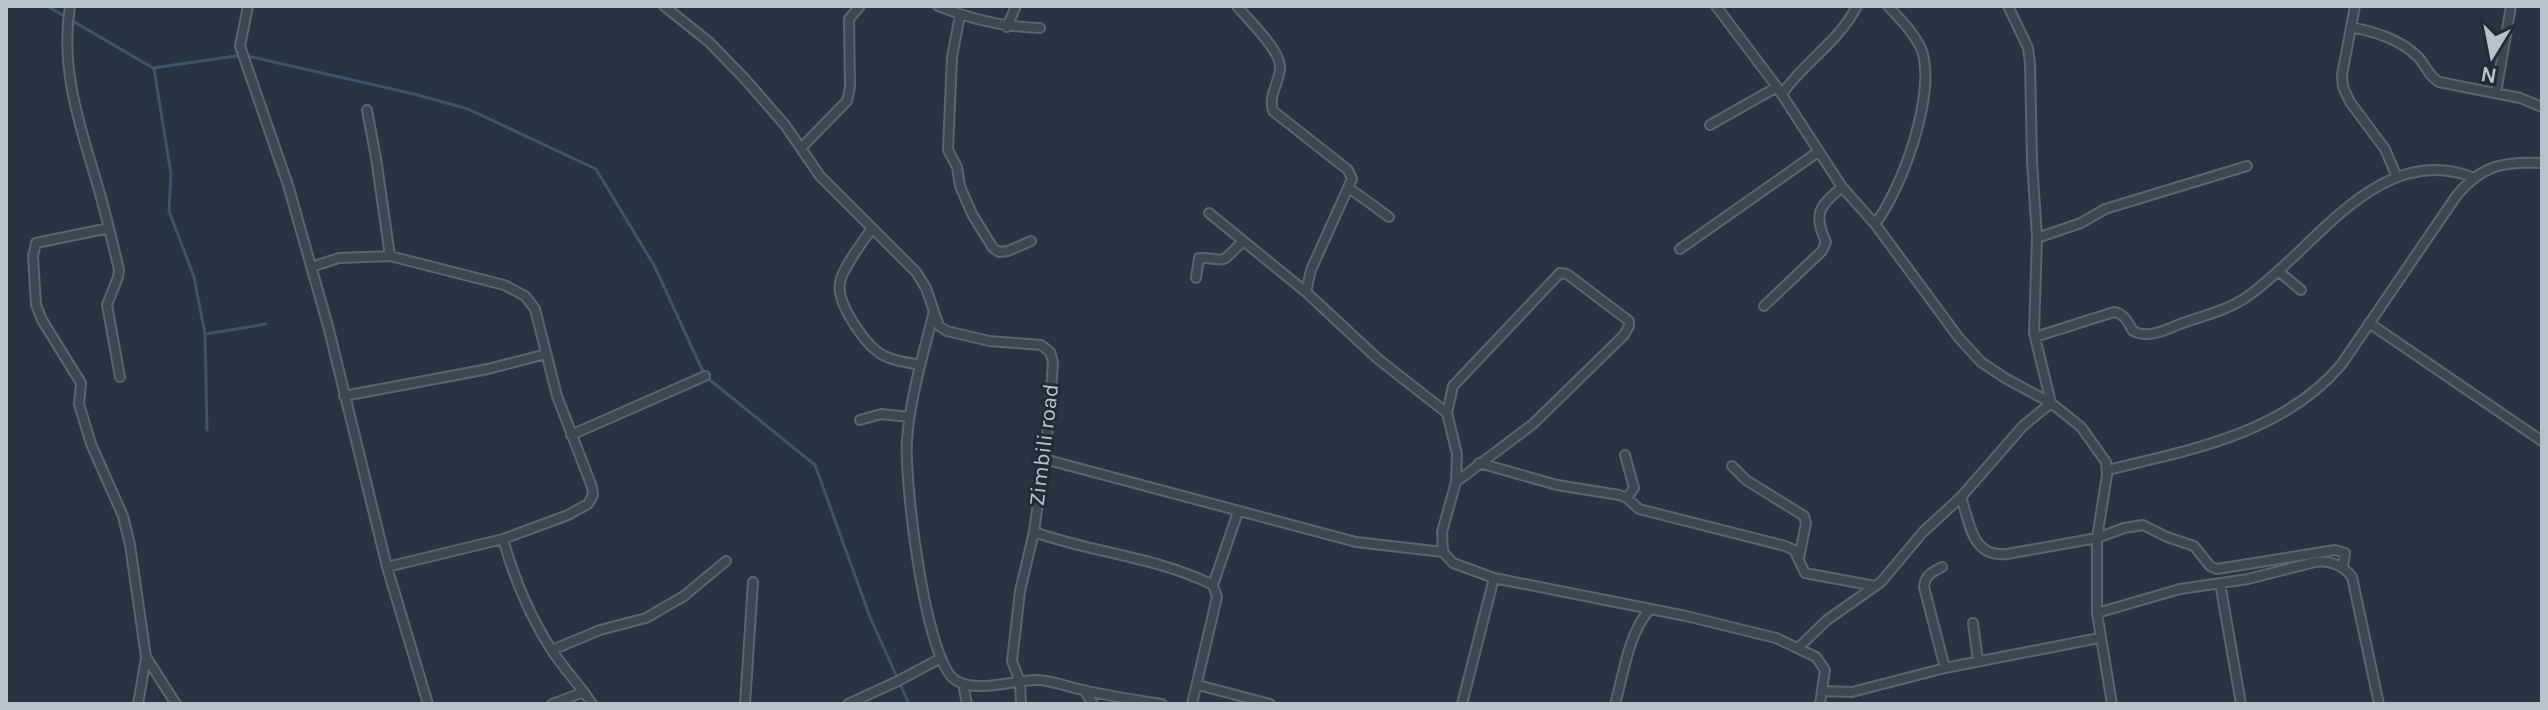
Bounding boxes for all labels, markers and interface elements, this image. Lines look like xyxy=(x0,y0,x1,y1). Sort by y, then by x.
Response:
north arrow xyxy=(2452,16,2532,96)
text: N xyxy=(2479,61,2499,89)
street label: Zimbili road xyxy=(1024,382,1064,508)

